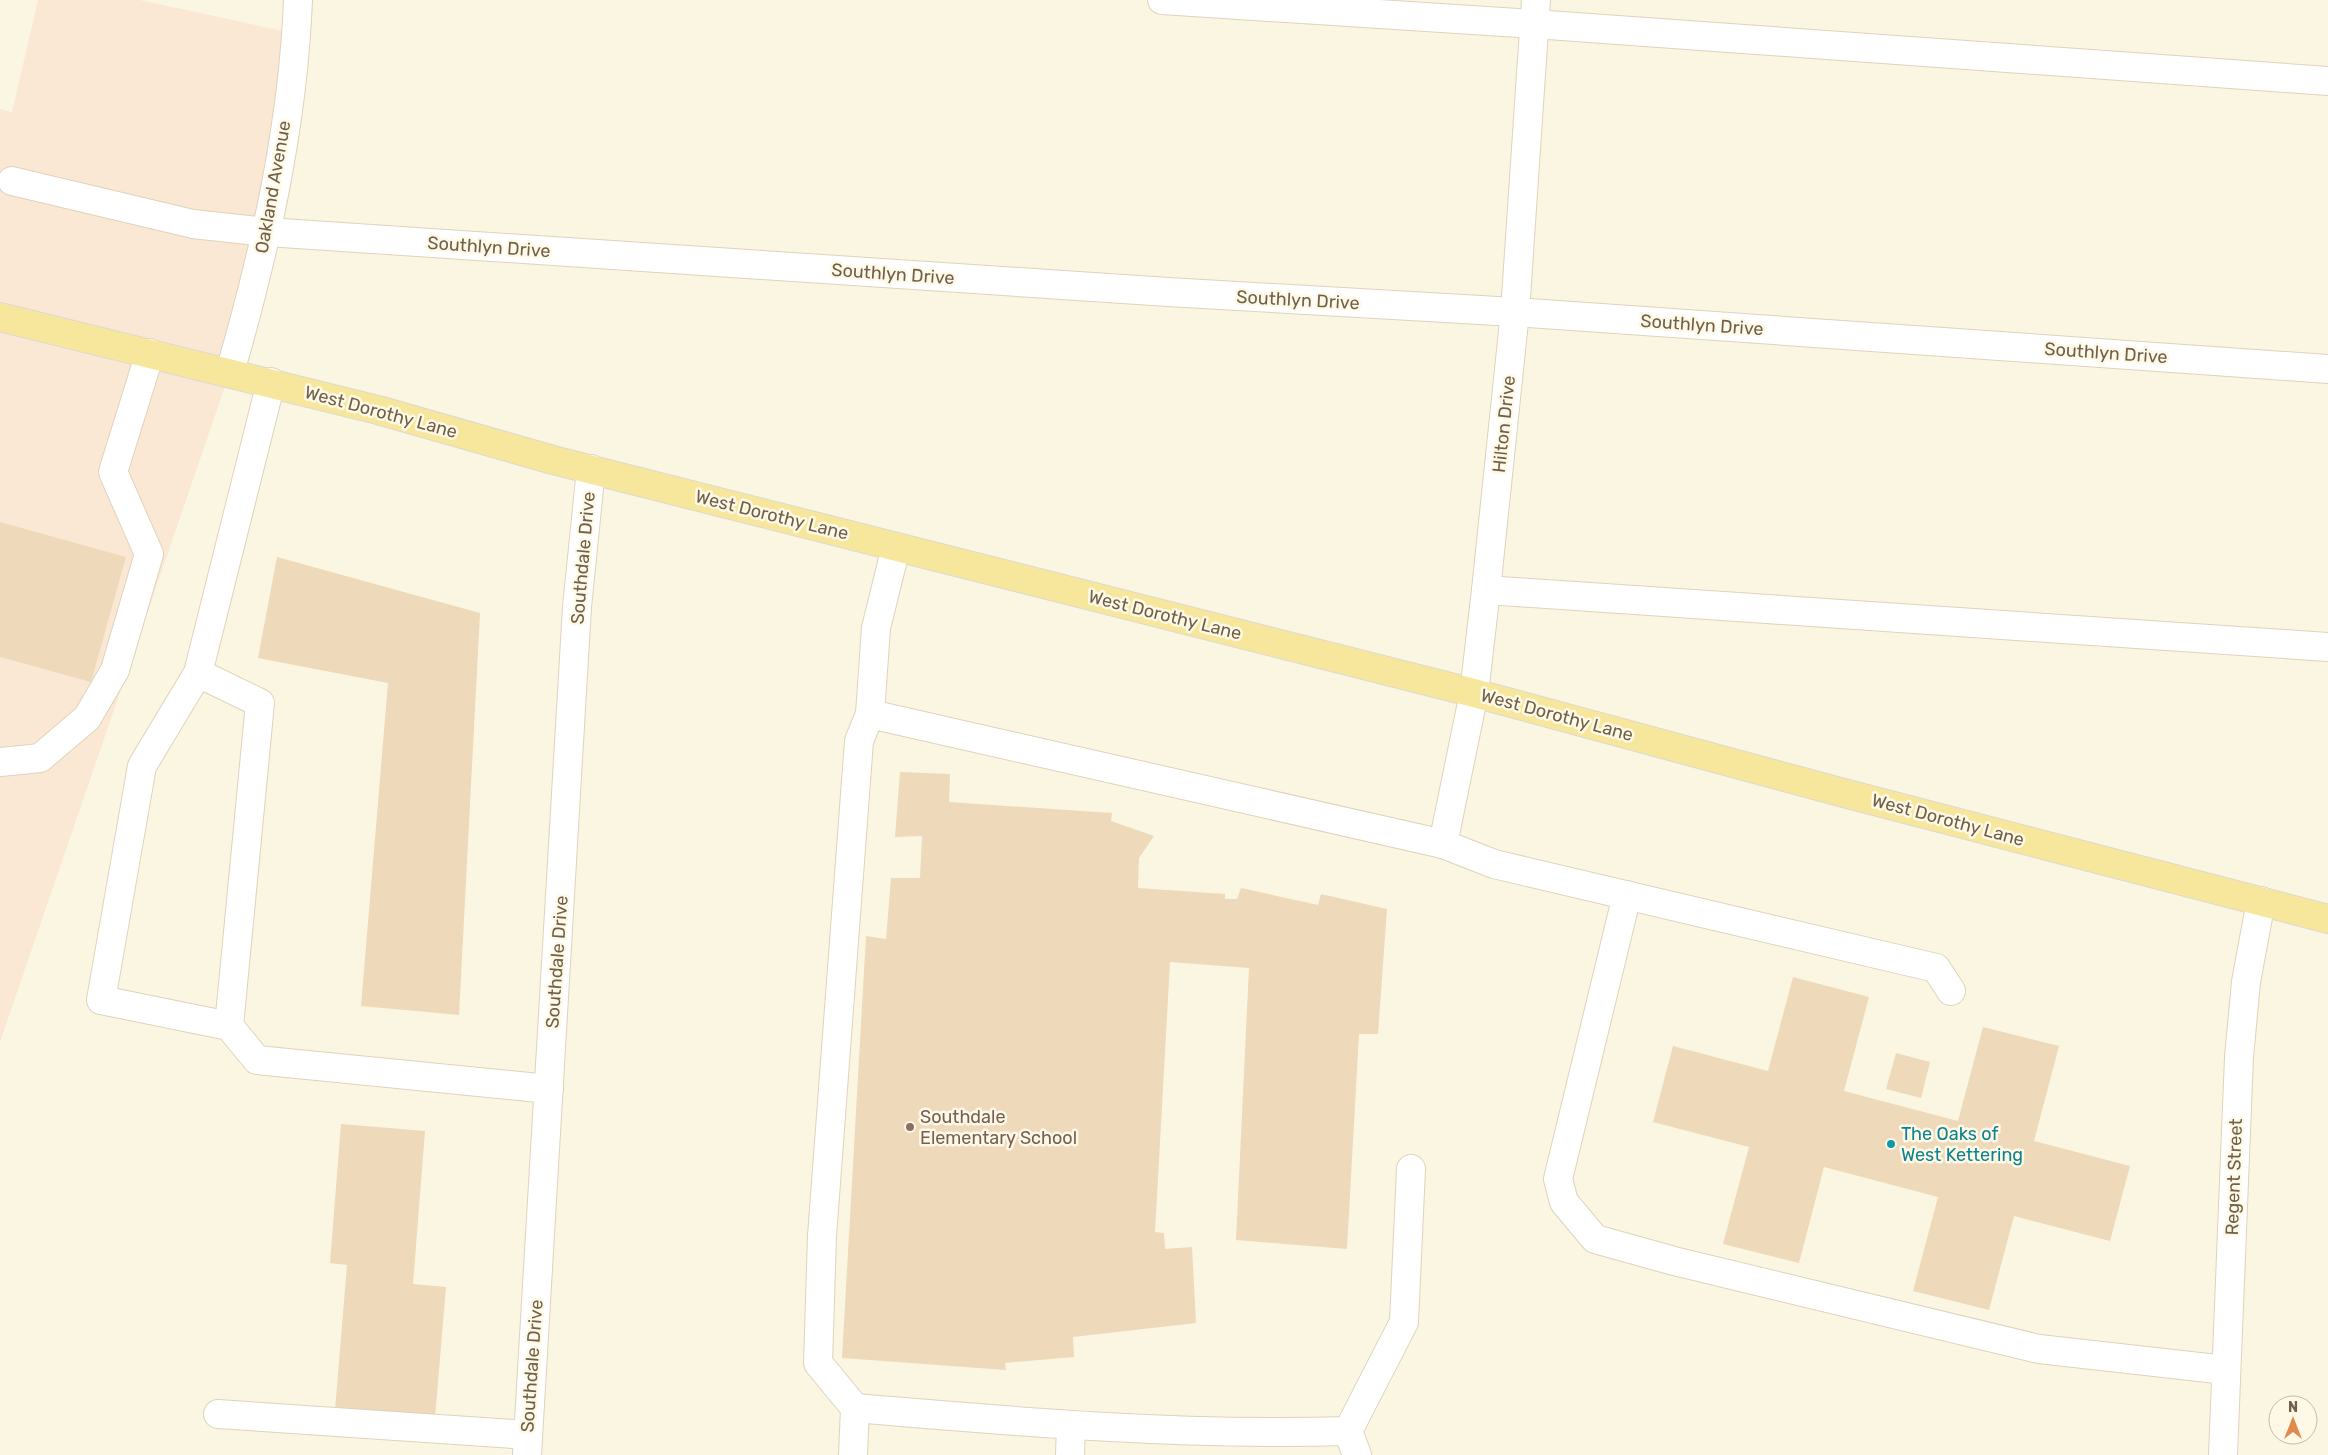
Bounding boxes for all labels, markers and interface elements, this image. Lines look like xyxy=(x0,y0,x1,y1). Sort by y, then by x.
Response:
street label: Oakland Avenue xyxy=(251,119,295,255)
street label: Southlyn Drive xyxy=(427,232,551,262)
street label: Southlyn Drive xyxy=(831,259,955,289)
street label: Southlyn Drive xyxy=(1236,286,1360,314)
street label: Southlyn Drive xyxy=(1640,310,1764,340)
street label: Southlyn Drive xyxy=(2044,338,2168,368)
street label: Hilton Drive xyxy=(1488,374,1520,474)
street label: West Dorothy Lane xyxy=(302,381,460,443)
street label: West Dorothy Lane xyxy=(693,485,851,545)
street label: Southdale Drive xyxy=(566,491,600,625)
street label: West Dorothy Lane xyxy=(1086,585,1244,645)
street label: West Dorothy Lane xyxy=(1478,684,1636,746)
street label: West Dorothy Lane xyxy=(1869,789,2027,851)
street label: Southdale Drive xyxy=(541,895,573,1029)
place label: Southdale Elementary School xyxy=(920,1106,1077,1149)
street label: Regent Street xyxy=(2221,1118,2247,1236)
marker: Southdale Elementary School xyxy=(904,1121,916,1133)
place label: The Oaks of West Kettering xyxy=(1901,1123,2023,1166)
marker: The Oaks of West Kettering xyxy=(1885,1138,1897,1150)
street label: Southdale Drive xyxy=(516,1299,548,1433)
north arrow xyxy=(2268,1395,2318,1445)
text: N xyxy=(2288,1399,2298,1416)

